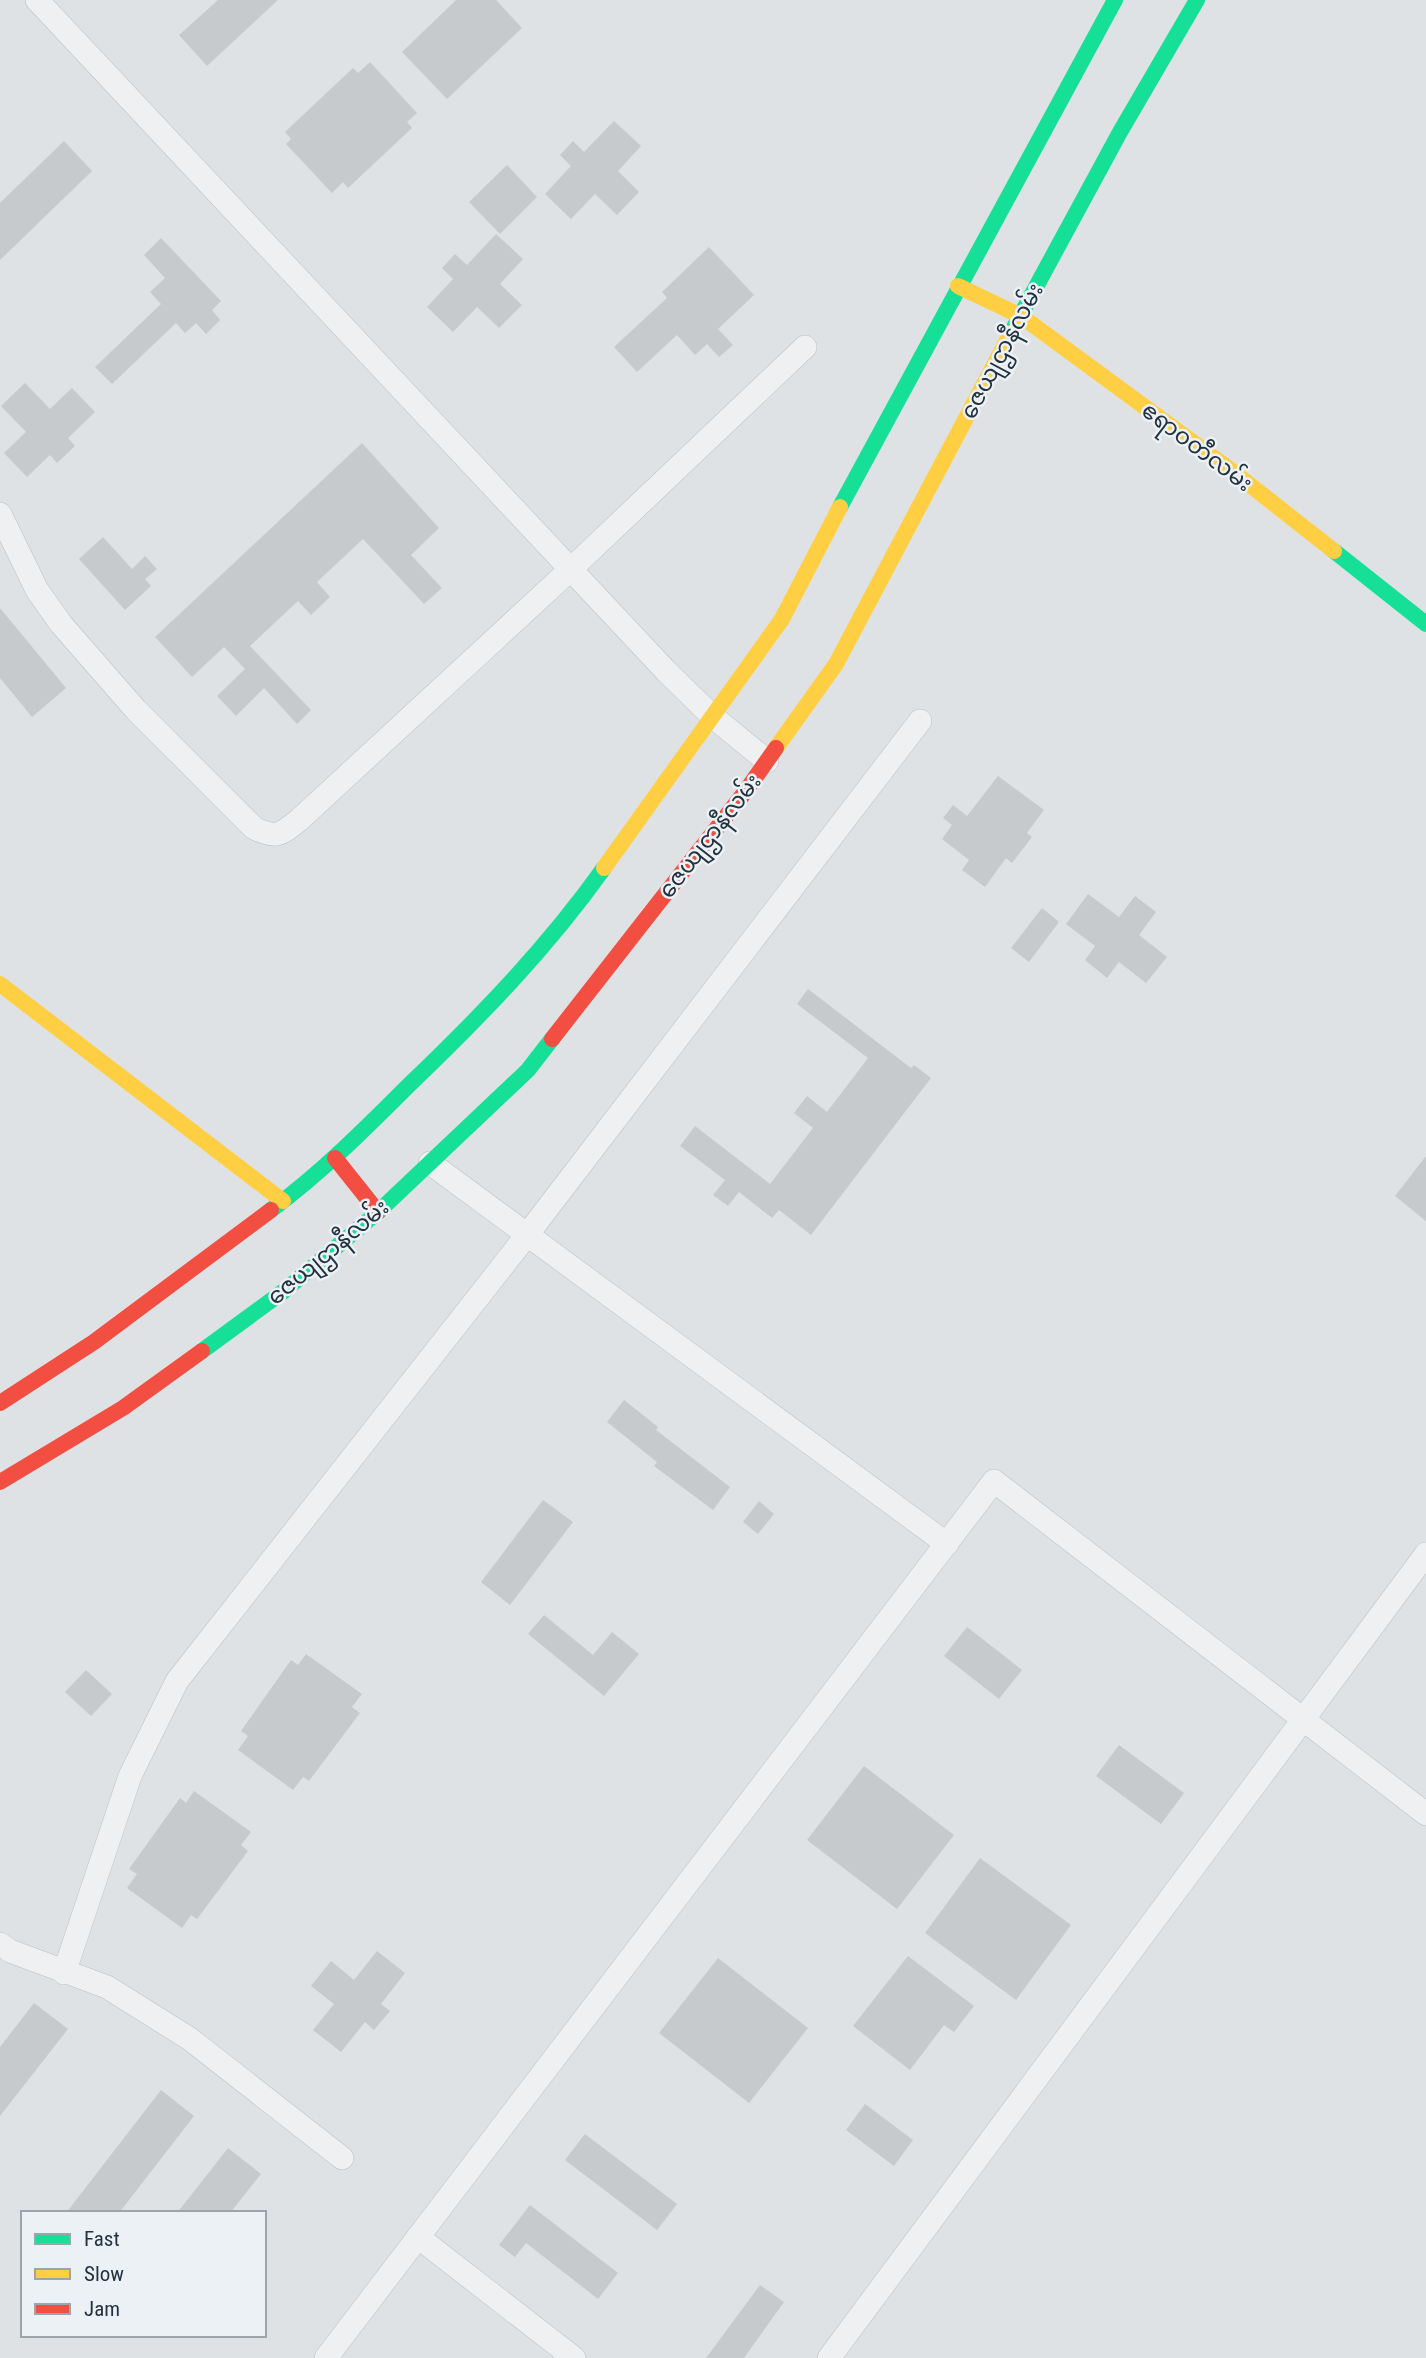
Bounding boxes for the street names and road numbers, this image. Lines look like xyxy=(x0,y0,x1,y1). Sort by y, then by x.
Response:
street label: ဇေယျဌာနီလမ်း xyxy=(952,277,1054,426)
street label: ဧရာဝတီလမ်း xyxy=(1133,394,1259,501)
street label: ဇေယျဌာနီလမ်း xyxy=(651,767,771,906)
street label: ဇေယျဌာနီလမ်း xyxy=(260,1191,397,1314)

